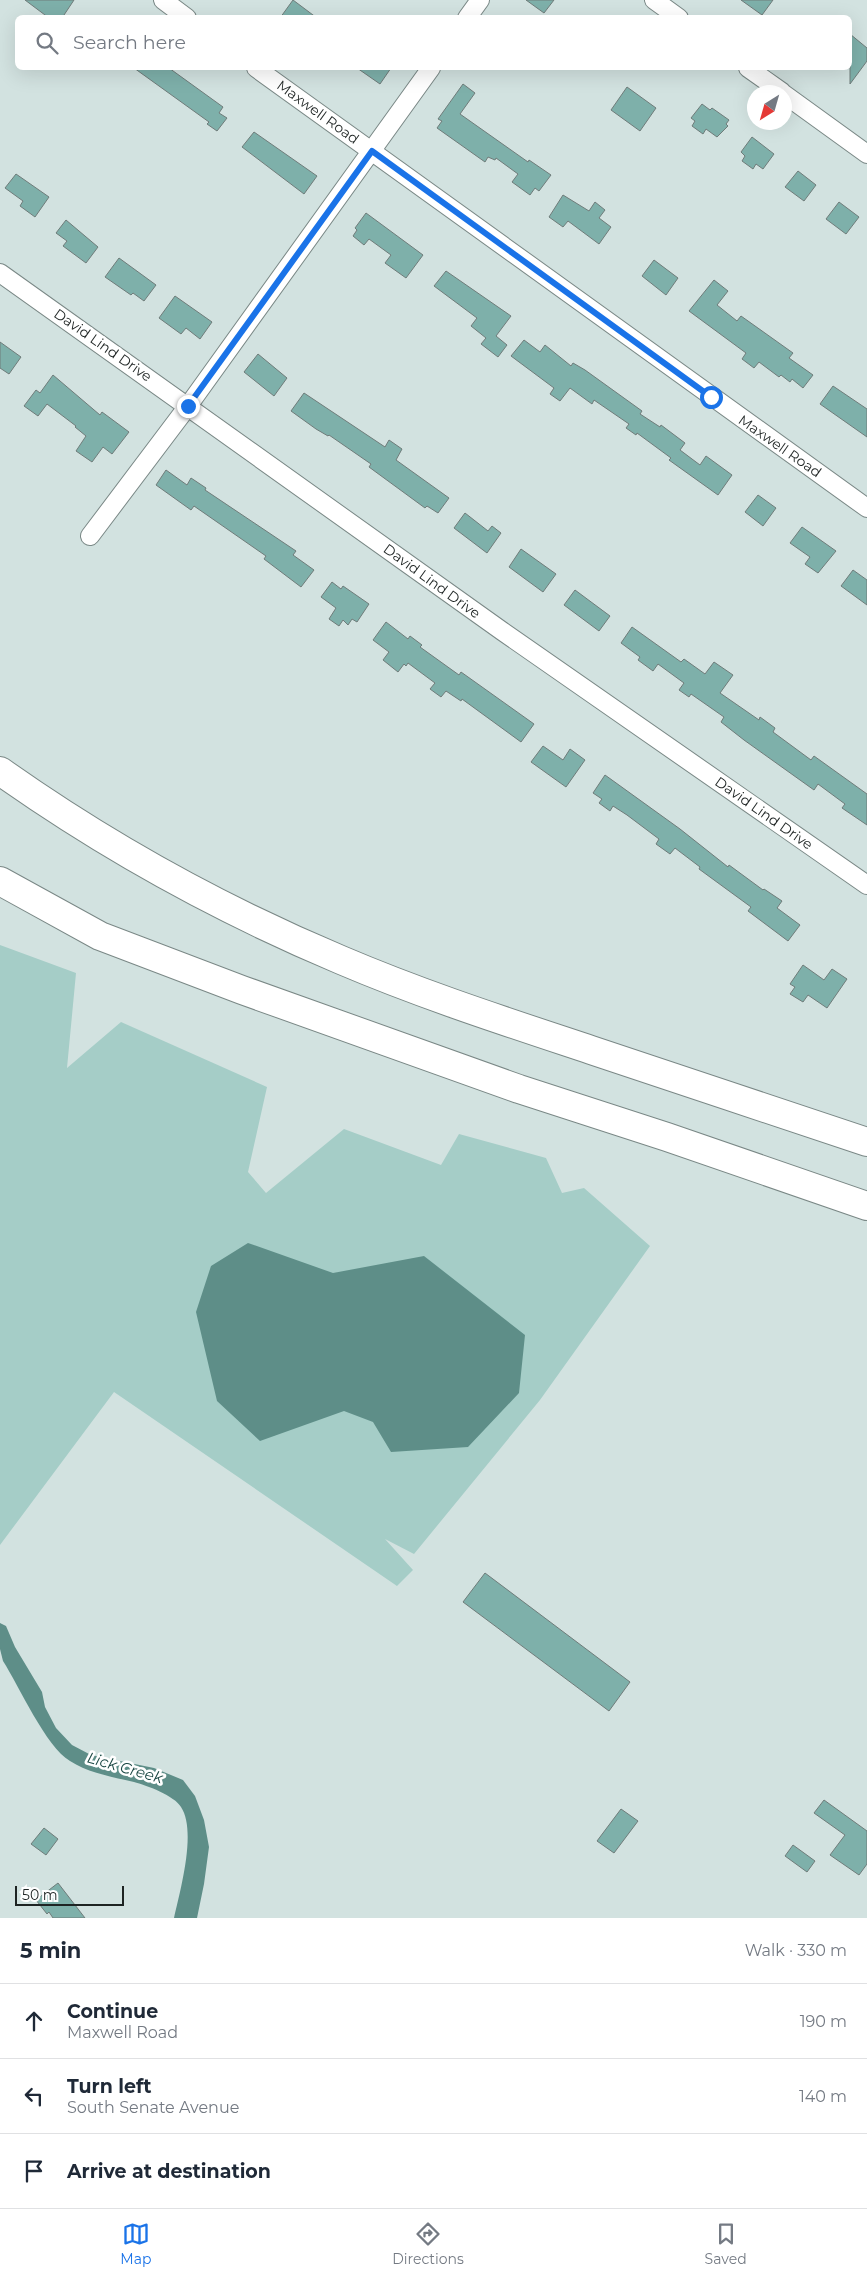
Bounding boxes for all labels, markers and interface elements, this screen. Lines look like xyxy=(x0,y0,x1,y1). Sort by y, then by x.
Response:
search box xyxy=(15,15,852,70)
icon: search xyxy=(33,29,61,57)
text: Search here xyxy=(73,31,186,54)
street label: Maxwell Road xyxy=(273,76,363,148)
north arrow xyxy=(747,85,792,130)
street label: David Lind Drive xyxy=(51,304,155,386)
route start xyxy=(700,386,723,409)
route end xyxy=(177,395,200,418)
street label: Maxwell Road xyxy=(735,411,825,481)
street label: David Lind Drive xyxy=(380,540,484,622)
street label: David Lind Drive xyxy=(712,772,816,854)
water label: Lick Creek xyxy=(85,1748,166,1788)
scale bar xyxy=(15,1883,124,1906)
text: 50 m xyxy=(22,1886,58,1904)
text: 5 min xyxy=(20,1938,81,1963)
text: Walk · 330 m xyxy=(745,1941,847,1960)
text: Continue xyxy=(67,2000,158,2023)
icon: ahead xyxy=(20,2007,48,2035)
text: 190 m xyxy=(800,2012,847,2031)
text: Maxwell Road xyxy=(67,2023,178,2042)
text: Turn left xyxy=(67,2075,152,2098)
icon: left xyxy=(20,2082,48,2110)
text: 140 m xyxy=(799,2087,847,2106)
text: South Senate Avenue xyxy=(67,2098,239,2117)
icon: arrive xyxy=(20,2157,48,2185)
text: Arrive at destination xyxy=(67,2160,271,2183)
tab: Map xyxy=(120,2220,151,2268)
tab: Directions xyxy=(392,2220,464,2268)
tab: Saved xyxy=(705,2220,747,2268)

